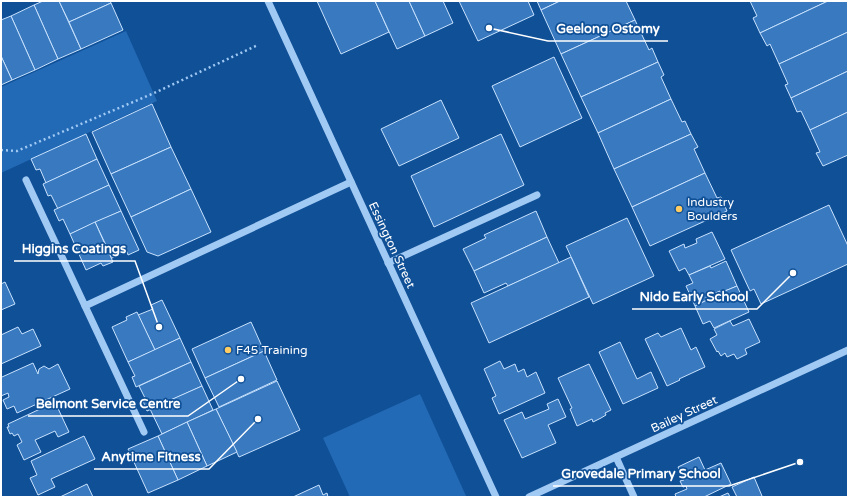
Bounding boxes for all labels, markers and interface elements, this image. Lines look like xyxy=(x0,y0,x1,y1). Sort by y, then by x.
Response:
callout: Geelong Ostomy xyxy=(548,16,668,41)
text: Geelong Ostomy xyxy=(556,21,660,37)
place label: Industry Boulders xyxy=(687,195,738,223)
street label: Essington Street xyxy=(366,200,418,291)
marker: Industry Boulders xyxy=(674,204,684,214)
callout: Higgins Coatings xyxy=(14,236,135,261)
text: Higgins Coatings xyxy=(22,241,126,257)
callout: Nido Early School xyxy=(632,284,757,309)
text: Nido Early School xyxy=(639,289,749,305)
place label: F45 Training xyxy=(236,343,308,357)
marker: F45 Training xyxy=(223,345,233,355)
callout: Belmont Service Centre xyxy=(28,391,188,416)
street label: Bailey Street xyxy=(649,392,720,435)
text: Belmont Service Centre xyxy=(36,396,181,412)
callout: Anytime Fitness xyxy=(94,444,209,469)
text: Anytime Fitness xyxy=(101,449,201,465)
callout: Grovedale Primary School xyxy=(553,461,729,486)
text: Grovedale Primary School xyxy=(561,466,721,482)

